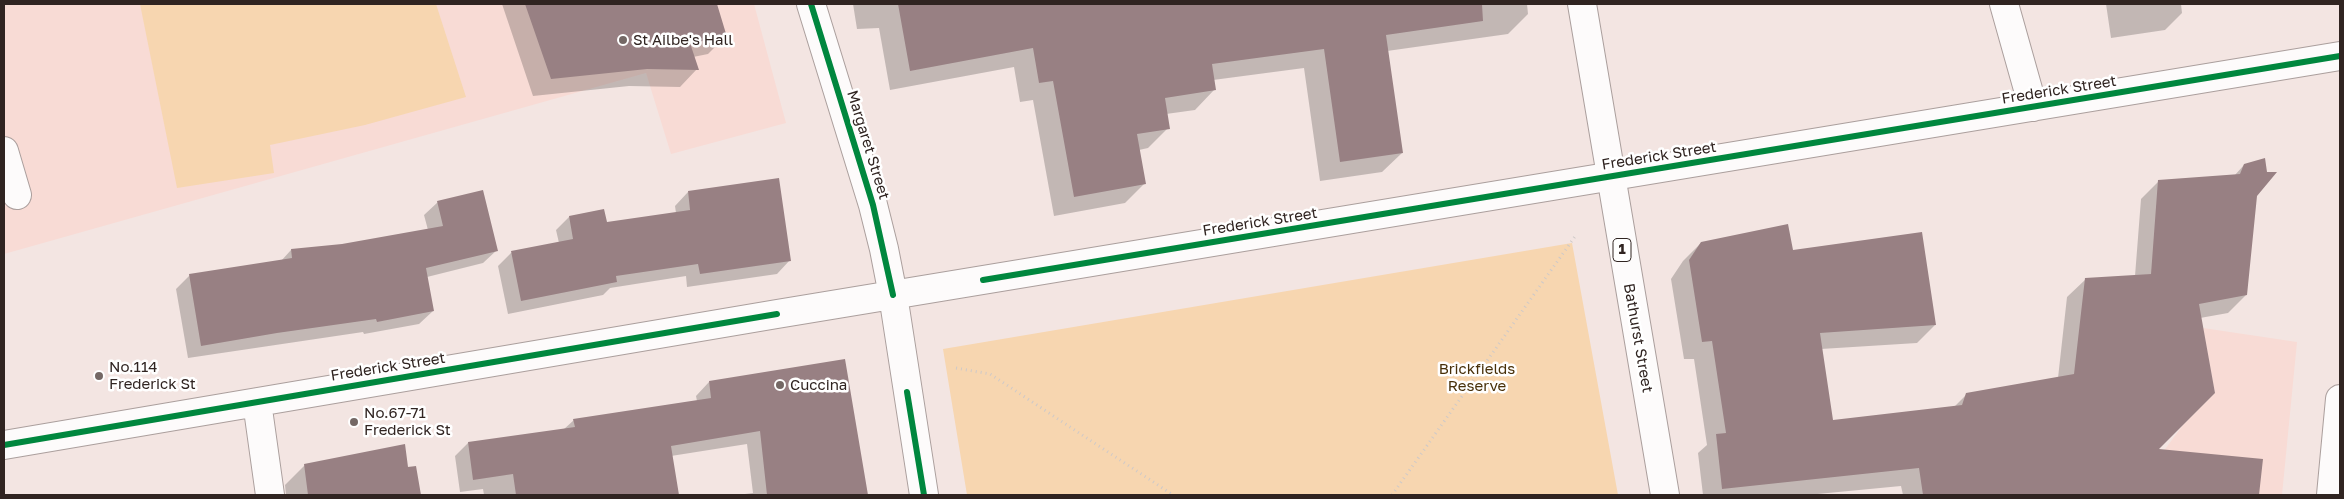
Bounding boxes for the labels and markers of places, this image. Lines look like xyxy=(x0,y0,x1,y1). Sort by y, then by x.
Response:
place label: St Ailbe's Hall xyxy=(633,31,733,49)
marker: St Ailbe's Hall xyxy=(617,34,629,46)
place label: No.114 Frederick St xyxy=(109,358,196,393)
marker: No.114 Frederick St xyxy=(93,370,105,382)
place label: Cuccina xyxy=(790,376,847,394)
marker: Cuccina xyxy=(774,379,786,391)
place label: No.67-71 Frederick St xyxy=(364,404,451,439)
marker: No.67-71 Frederick St xyxy=(348,416,360,428)

